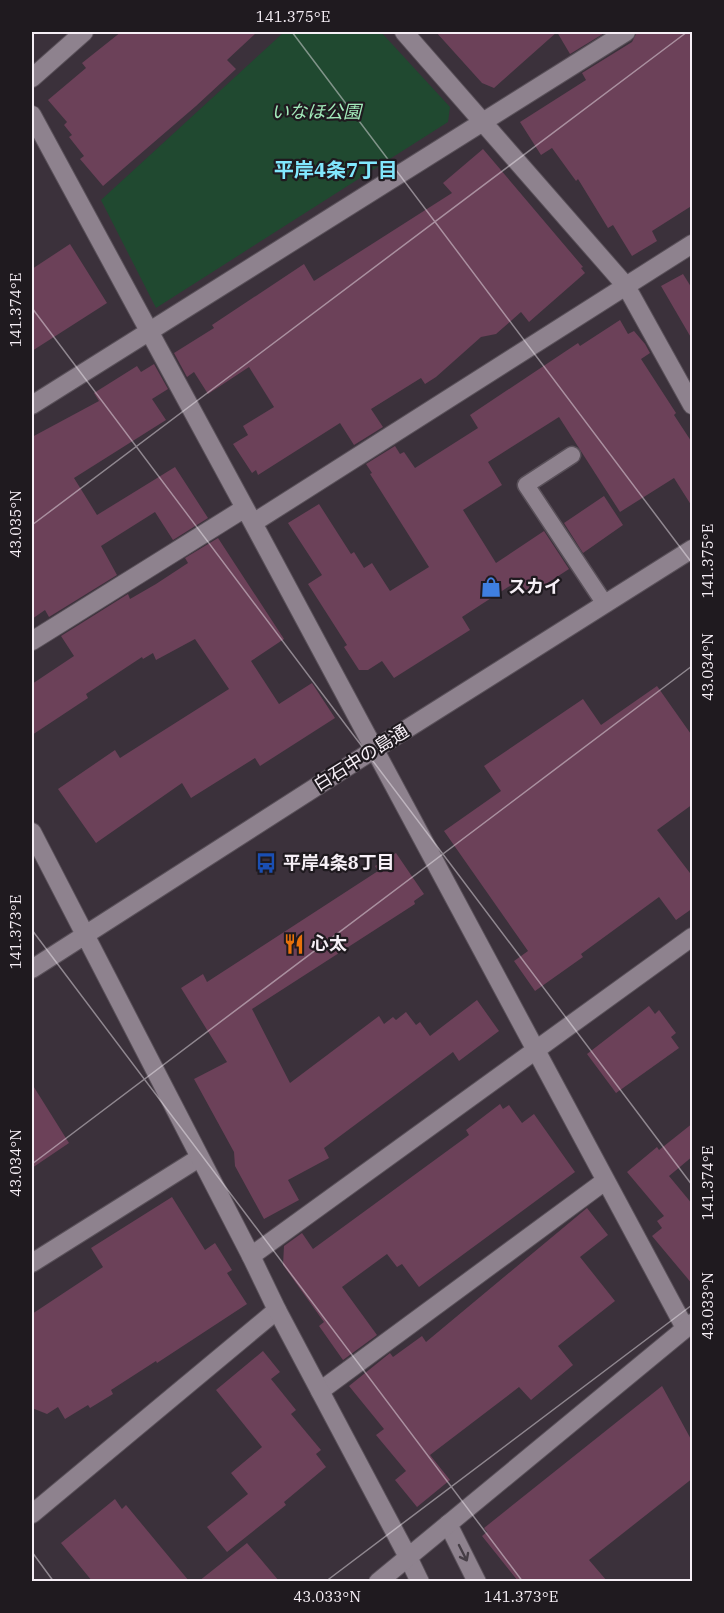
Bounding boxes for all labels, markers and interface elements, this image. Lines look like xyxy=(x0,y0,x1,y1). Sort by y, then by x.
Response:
text: 141.375°E xyxy=(256,7,330,26)
park label: いなほ公園 xyxy=(271,100,364,123)
district label: 平岸4条7丁目 xyxy=(274,156,398,183)
text: 141.374°E xyxy=(6,273,25,347)
text: 43.035°N xyxy=(6,490,25,558)
text: 141.375°E xyxy=(698,524,717,598)
shop icon: スカイ xyxy=(479,575,503,599)
place label: スカイ xyxy=(508,575,562,598)
text: 43.034°N xyxy=(698,633,717,701)
street label: 白石中の島通 xyxy=(309,719,413,796)
bus stop icon: 平岸4条8丁目 xyxy=(254,851,278,875)
place label: 平岸4条8丁目 xyxy=(283,851,395,874)
text: 141.373°E xyxy=(6,895,25,969)
restaurant icon: 心太 xyxy=(282,932,306,956)
place label: 心太 xyxy=(311,932,347,955)
text: 43.034°N xyxy=(6,1129,25,1197)
text: 141.374°E xyxy=(698,1146,717,1220)
text: 43.033°N xyxy=(698,1272,717,1340)
one-way arrow xyxy=(457,1544,469,1562)
text: 43.033°N xyxy=(293,1587,361,1606)
text: 141.373°E xyxy=(484,1587,558,1606)

